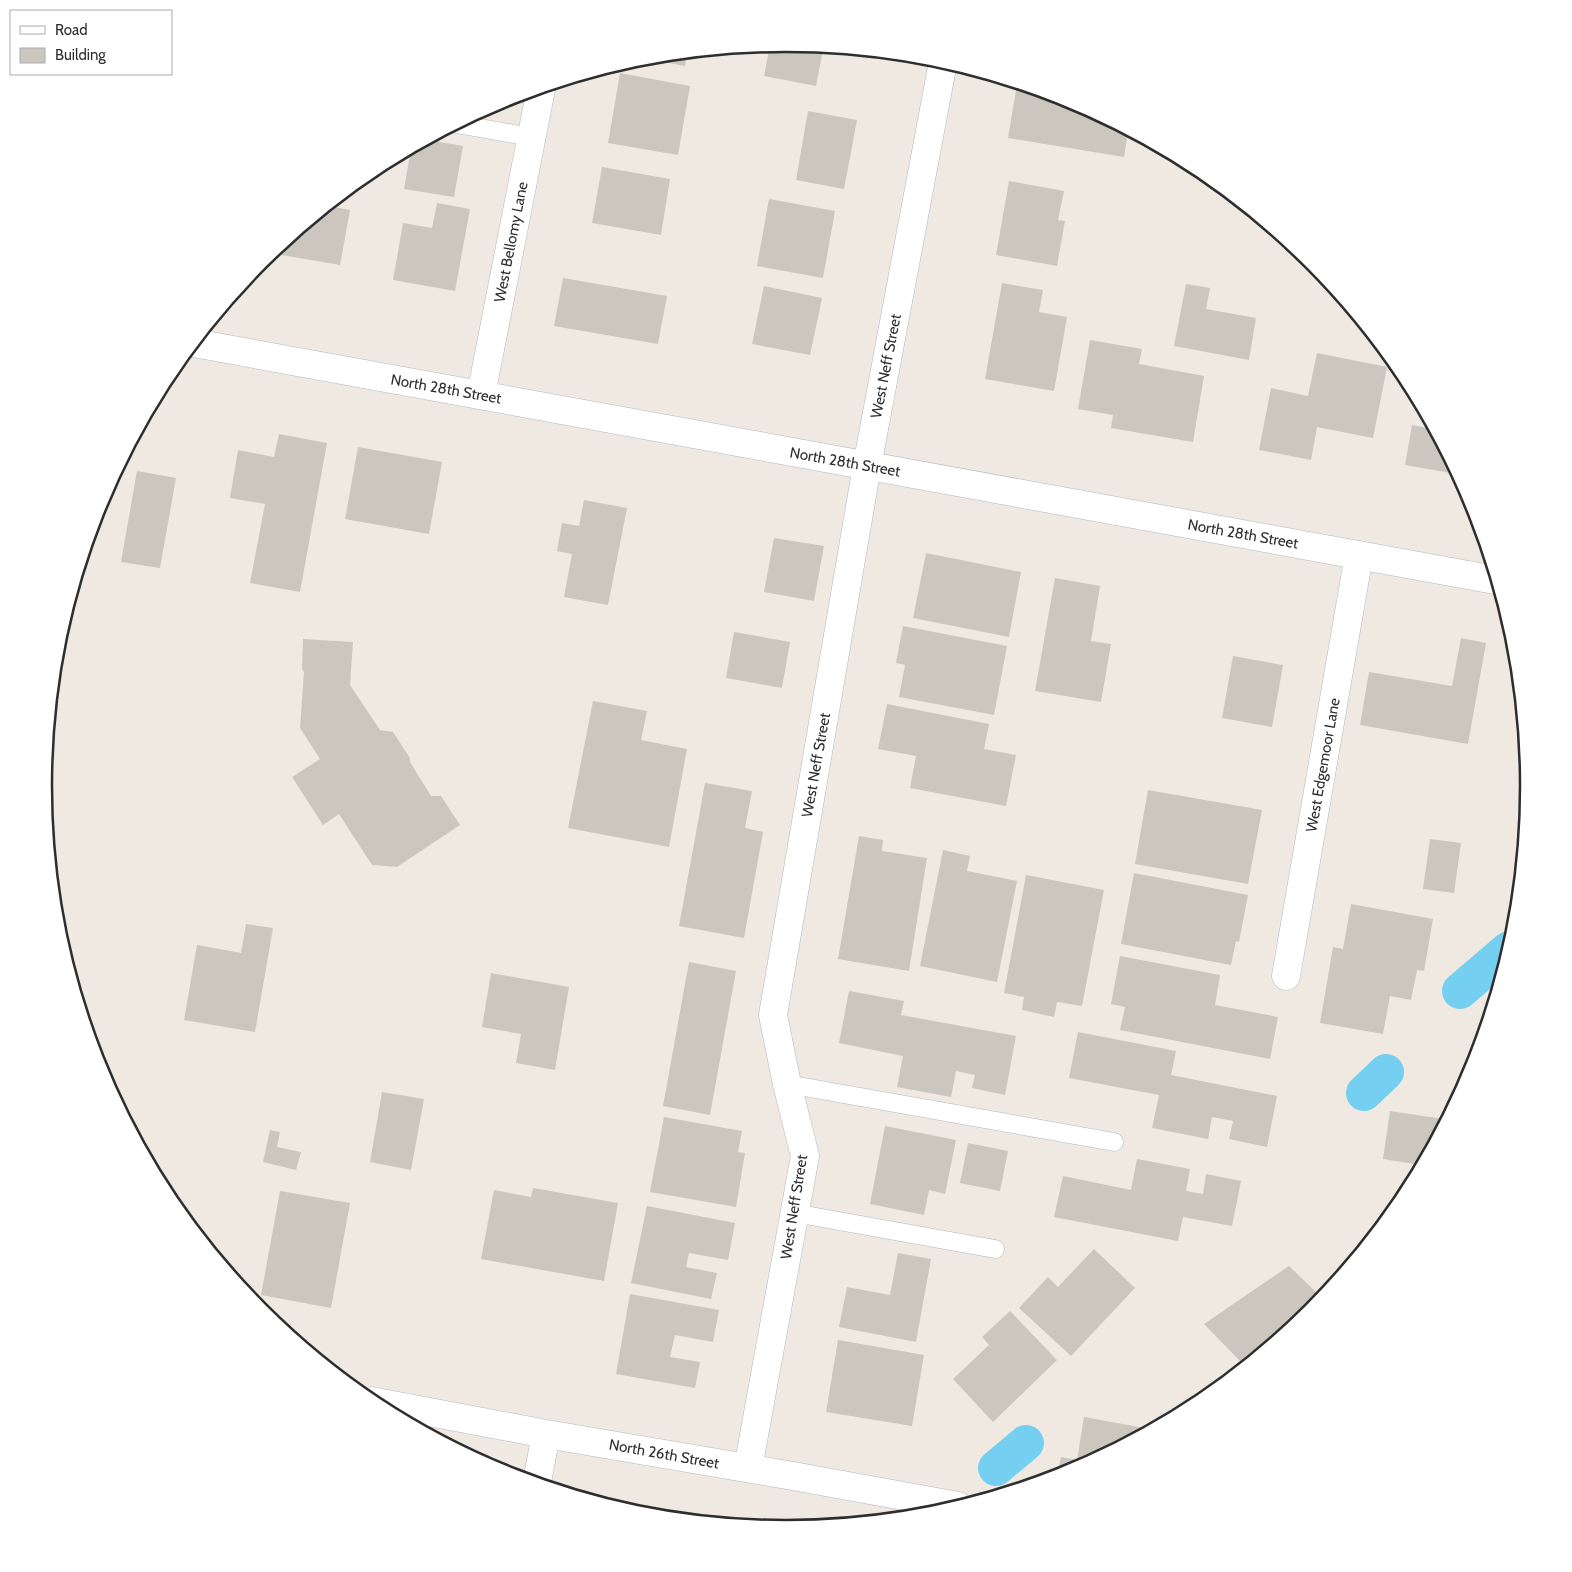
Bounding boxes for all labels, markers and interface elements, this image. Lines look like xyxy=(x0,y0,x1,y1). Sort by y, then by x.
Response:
legend xyxy=(10,10,172,75)
text: Road xyxy=(55,21,88,39)
text: Building xyxy=(55,46,106,64)
street label: West Bellomy Lane xyxy=(490,180,532,304)
street label: West Neff Street xyxy=(867,312,905,420)
street label: North 28th Street xyxy=(389,370,503,408)
street label: North 28th Street xyxy=(788,443,902,481)
street label: North 28th Street xyxy=(1186,515,1300,553)
street label: West Edgemoor Lane xyxy=(1302,696,1344,834)
street label: West Neff Street xyxy=(798,711,834,819)
street label: West Neff Street xyxy=(777,1153,811,1261)
street label: North 26th Street xyxy=(608,1435,720,1473)

